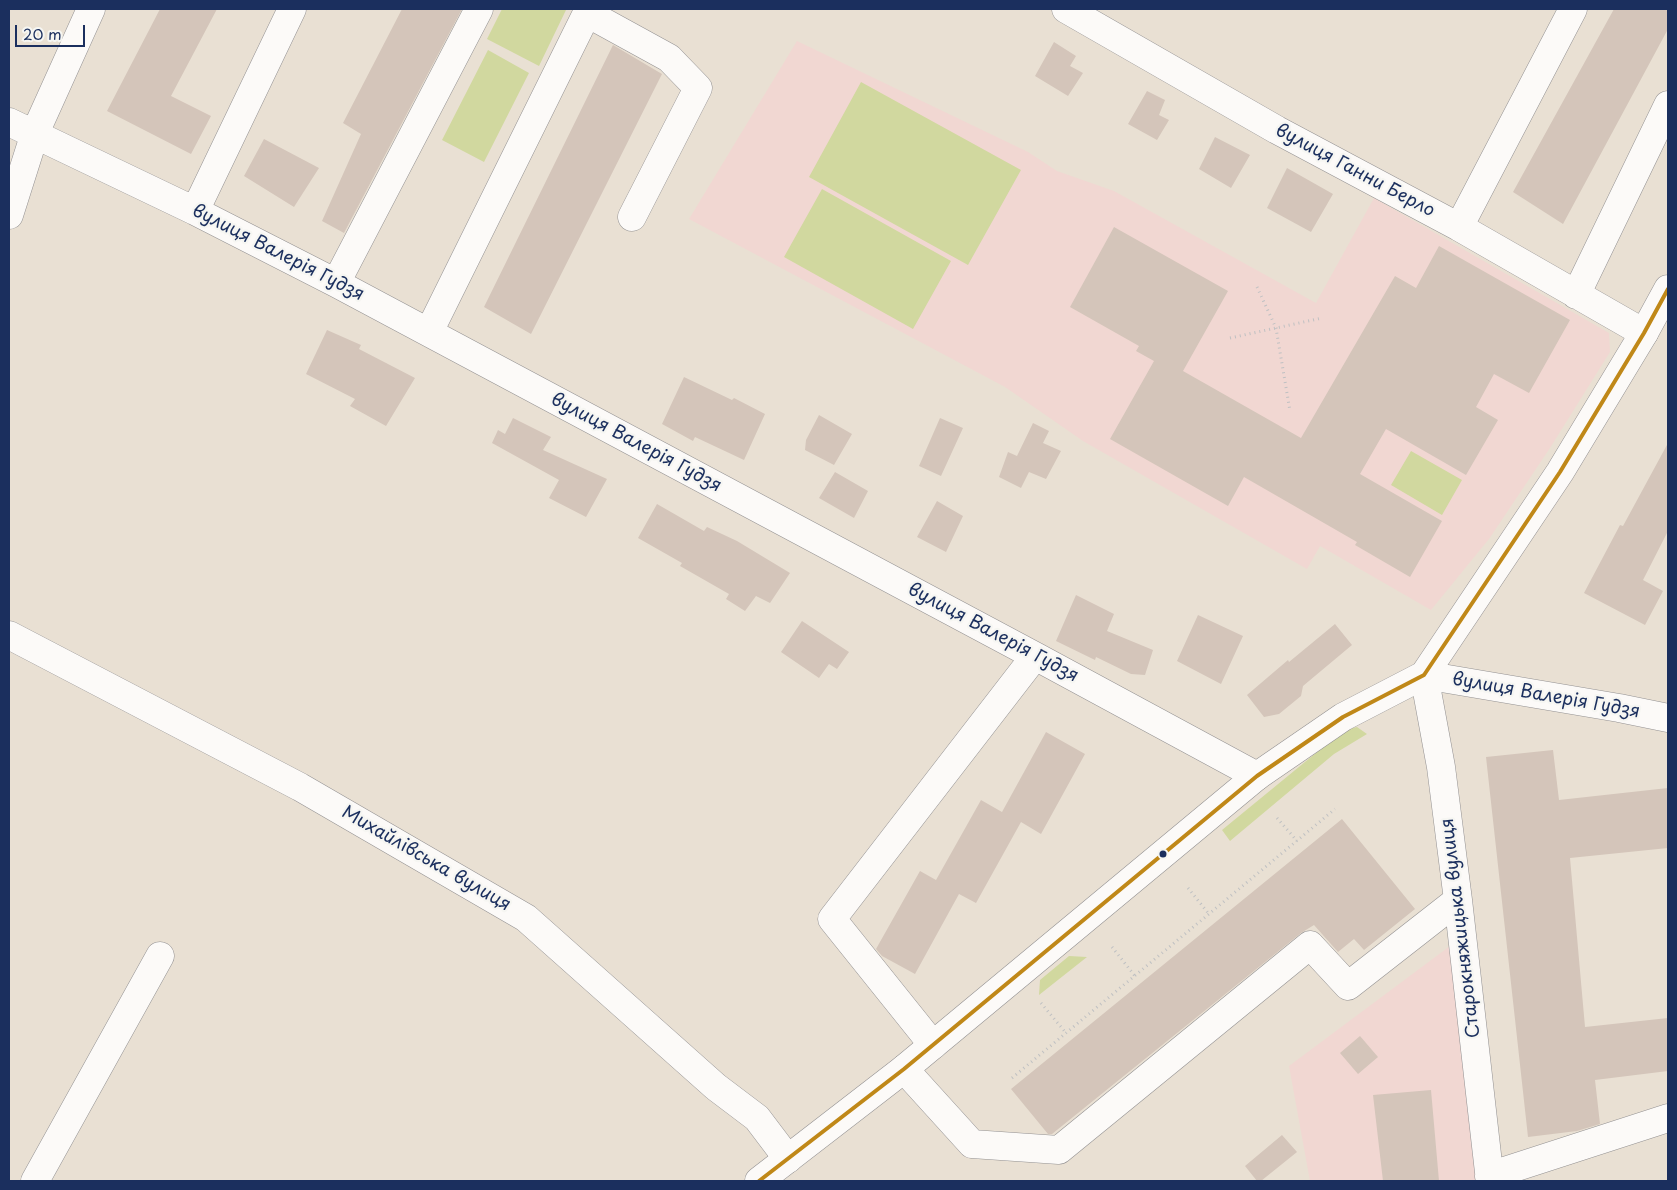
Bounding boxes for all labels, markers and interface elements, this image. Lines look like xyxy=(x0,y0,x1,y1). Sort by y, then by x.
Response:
scale bar xyxy=(18,15,88,47)
text: 20 m xyxy=(23,22,62,45)
street label: вулиця Ганни Берло xyxy=(1272,120,1438,222)
street label: вулиця Валерія Гудзя xyxy=(188,200,368,306)
street label: вулиця Валерія Гудзя xyxy=(547,389,725,497)
street label: вулиця Валерія Гудзя xyxy=(904,579,1082,687)
street label: вулиця Валерія Гудзя xyxy=(1450,669,1642,723)
street label: Михайлівська вулиця xyxy=(338,802,514,916)
street label: Старокняжицька вулиця xyxy=(1437,817,1485,1039)
unlabelled marker xyxy=(1158,849,1168,859)

